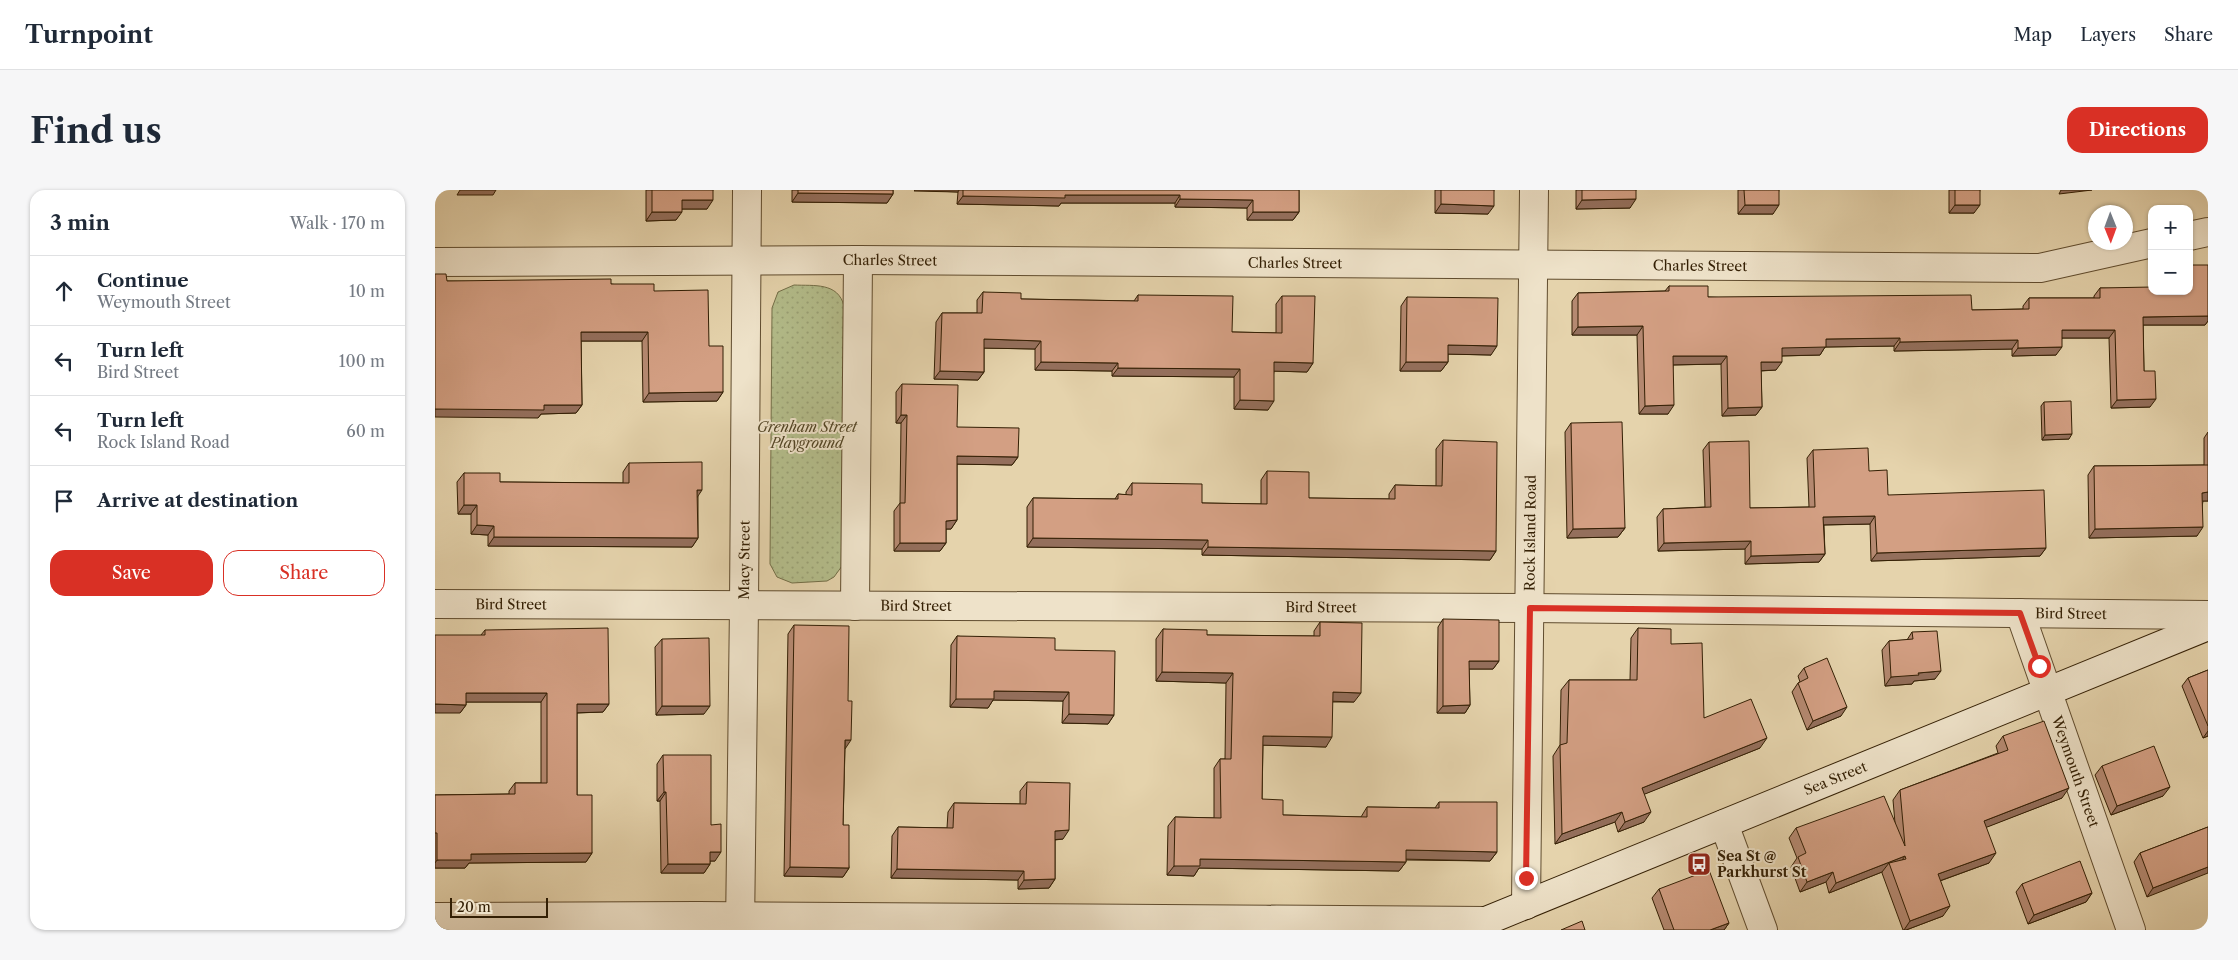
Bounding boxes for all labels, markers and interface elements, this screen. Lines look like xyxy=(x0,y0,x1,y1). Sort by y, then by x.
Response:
text: Turnpoint xyxy=(25,20,153,49)
text: Map xyxy=(2014,24,2052,46)
text: Layers xyxy=(2080,24,2136,46)
text: Share xyxy=(2164,24,2213,46)
button: Directions xyxy=(2067,107,2208,153)
text: Find us xyxy=(30,109,162,152)
north arrow xyxy=(2088,205,2133,250)
map controls xyxy=(2148,205,2193,295)
button: + xyxy=(2148,205,2193,250)
text: 3 min xyxy=(50,210,110,235)
text: Walk · 170 m xyxy=(290,213,385,233)
button: − xyxy=(2148,250,2193,295)
street label: Charles Street xyxy=(843,251,937,270)
street label: Charles Street xyxy=(1248,254,1342,272)
street label: Charles Street xyxy=(1653,256,1747,275)
text: Continue xyxy=(97,269,189,292)
icon: ahead xyxy=(50,277,78,305)
text: 10 m xyxy=(349,281,385,301)
text: Weymouth Street xyxy=(97,292,231,312)
text: Turn left xyxy=(97,339,184,362)
icon: left xyxy=(50,347,78,375)
text: 100 m xyxy=(339,351,385,371)
text: Bird Street xyxy=(97,362,179,382)
text: Turn left xyxy=(97,409,184,432)
icon: left xyxy=(50,417,78,445)
park label: Grenham Street Playground xyxy=(757,418,858,452)
text: 60 m xyxy=(346,421,385,441)
text: Rock Island Road xyxy=(97,432,230,452)
street label: Rock Island Road xyxy=(1521,474,1540,591)
icon: arrive xyxy=(50,487,78,515)
text: Arrive at destination xyxy=(97,489,298,512)
street label: Macy Street xyxy=(735,520,754,600)
button: Save xyxy=(50,550,213,596)
button: Share xyxy=(223,550,385,596)
street label: Bird Street xyxy=(475,595,547,613)
street label: Bird Street xyxy=(880,597,952,615)
street label: Bird Street xyxy=(1285,598,1357,616)
street label: Bird Street xyxy=(2035,604,2107,623)
route start xyxy=(2028,655,2051,678)
street label: Weymouth Street xyxy=(2047,712,2103,830)
street label: Sea Street xyxy=(1801,757,1870,799)
place label: Sea St @ Parkhurst St xyxy=(1717,847,1807,881)
bus stop icon: Sea St @ Parkhurst St xyxy=(1686,851,1712,877)
route end xyxy=(1515,867,1538,890)
scale bar xyxy=(450,895,547,918)
text: 20 m xyxy=(457,898,491,916)

